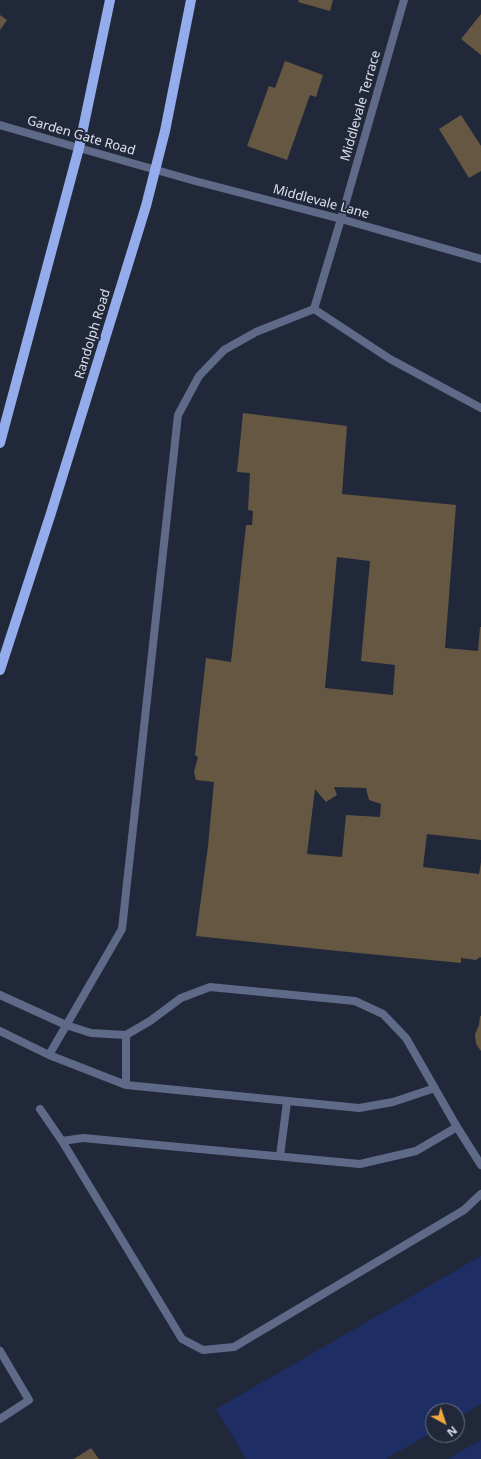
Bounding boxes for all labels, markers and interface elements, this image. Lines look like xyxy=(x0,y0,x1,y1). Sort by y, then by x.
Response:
street label: Middlevale Terrace xyxy=(338,49,384,163)
street label: Garden Gate Road xyxy=(25,113,137,159)
street label: Middlevale Lane xyxy=(271,182,371,222)
street label: Randolph Road xyxy=(72,287,114,381)
north arrow xyxy=(425,1403,465,1443)
text: N xyxy=(444,1423,461,1440)

